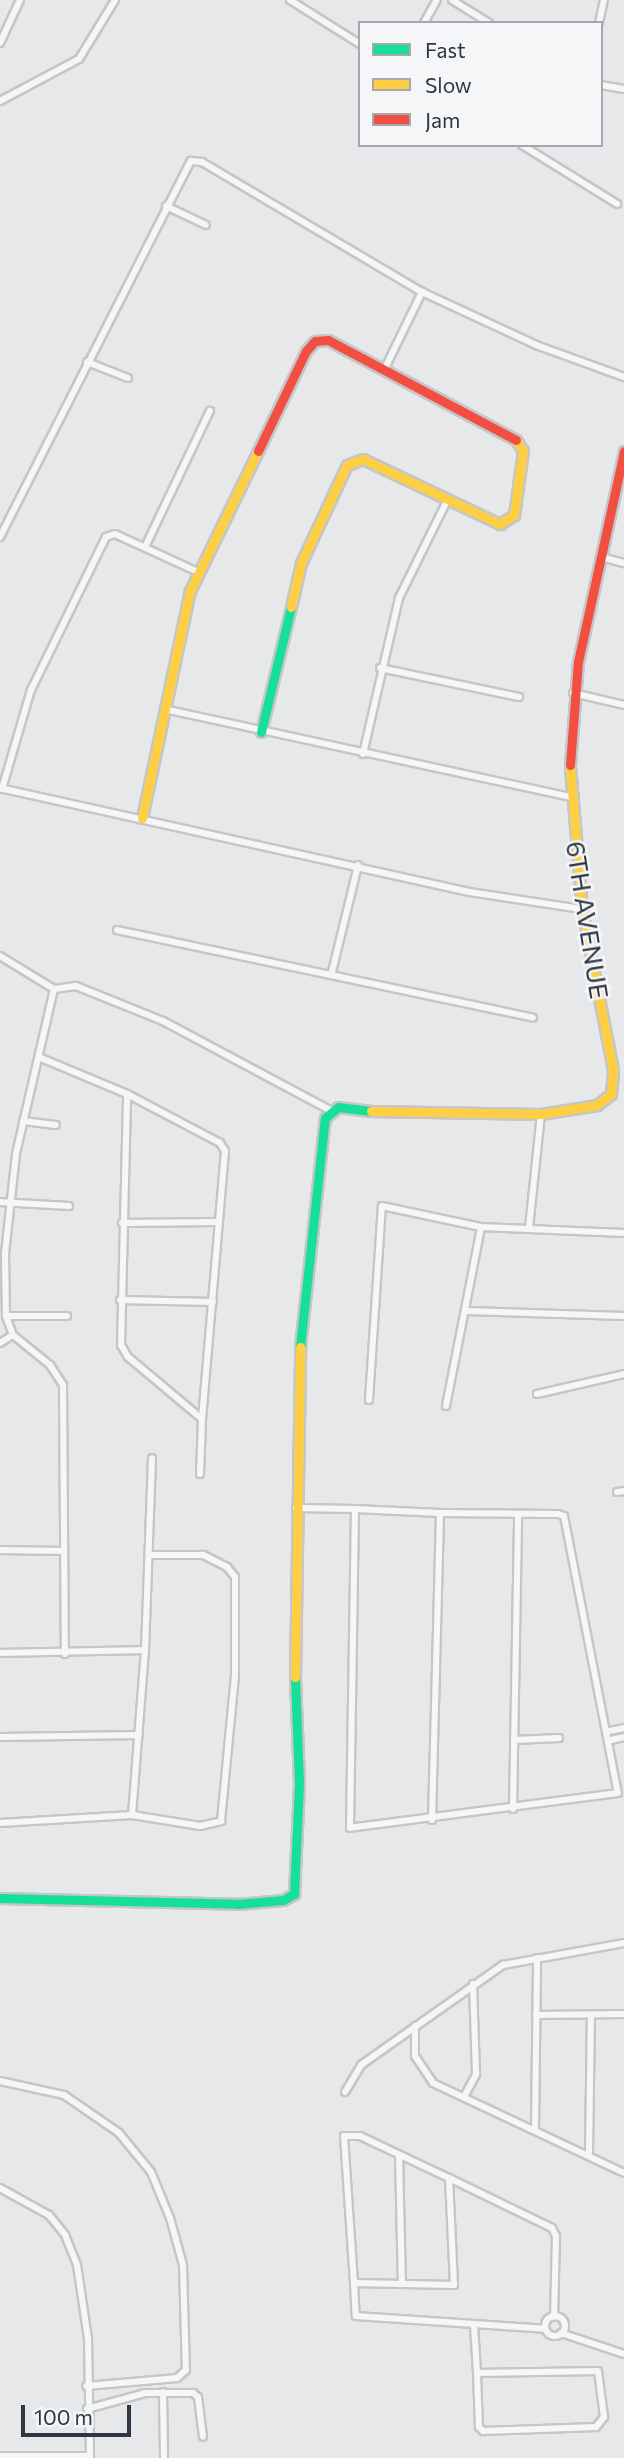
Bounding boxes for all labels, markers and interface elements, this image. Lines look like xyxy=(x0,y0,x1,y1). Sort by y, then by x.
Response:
legend xyxy=(358,21,603,147)
text: Fast xyxy=(425,37,466,62)
text: Slow xyxy=(425,72,472,97)
text: Jam xyxy=(425,107,460,132)
street label: 6TH AVENUE xyxy=(560,839,616,1001)
scale bar xyxy=(24,2392,135,2436)
text: 100 m xyxy=(34,2404,93,2429)

